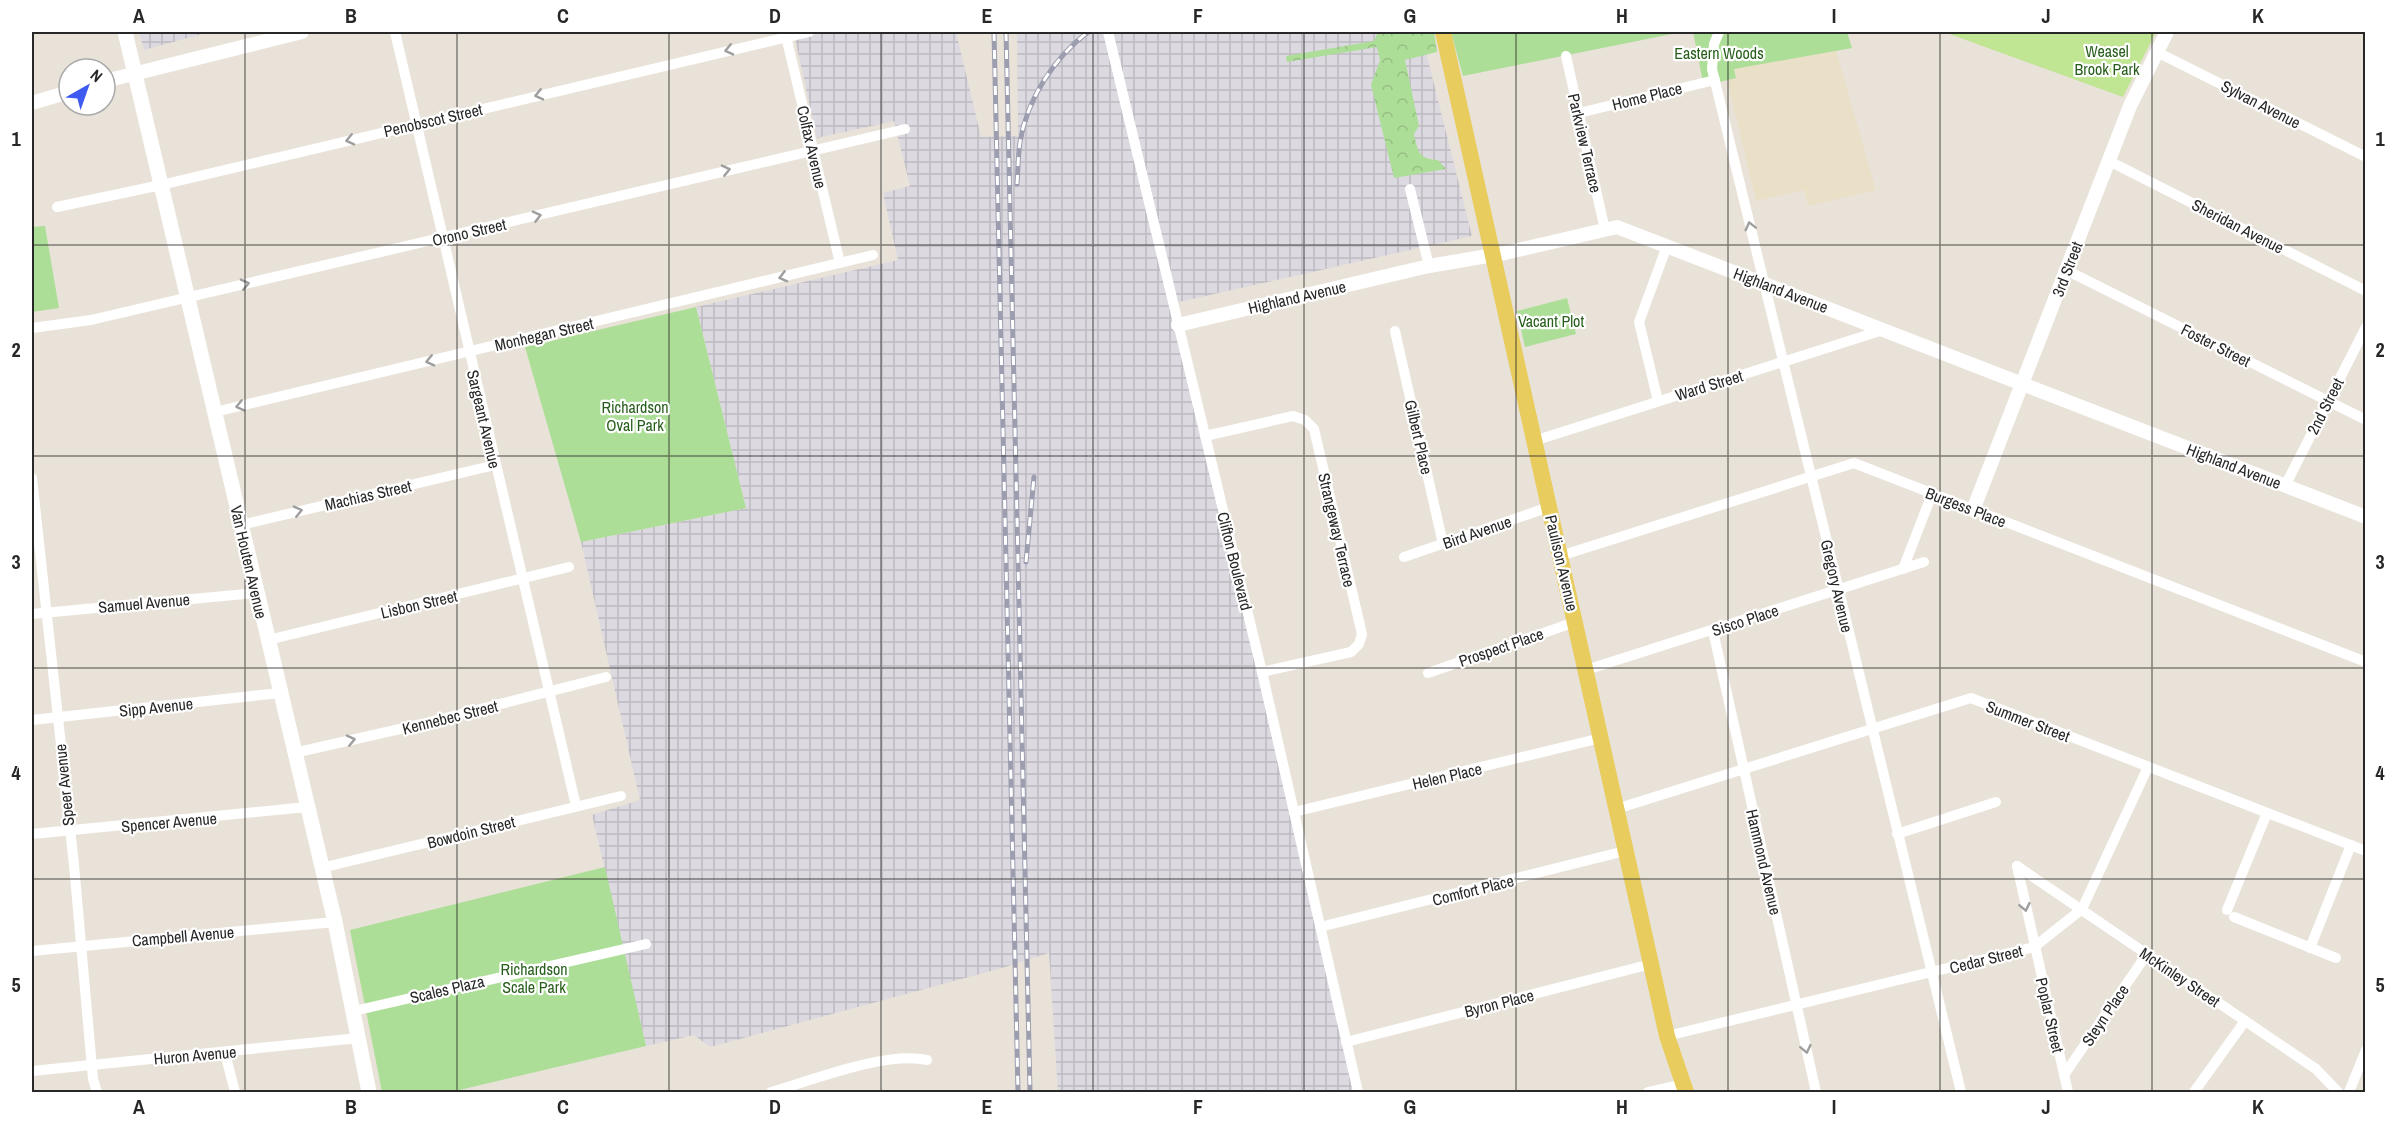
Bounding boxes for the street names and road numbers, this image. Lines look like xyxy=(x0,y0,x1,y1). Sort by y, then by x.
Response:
street label: Sylvan Avenue xyxy=(2217,75,2305,133)
street label: Home Place xyxy=(1610,77,1684,115)
street label: Parkview Terrace xyxy=(1563,91,1607,195)
street label: Penobscot Street xyxy=(381,98,485,142)
street label: Colfax Avenue xyxy=(792,103,832,191)
street label: Sheridan Avenue xyxy=(2188,193,2288,259)
street label: Orono Street xyxy=(430,213,508,251)
street label: 3rd Street xyxy=(2046,238,2088,300)
street label: Highland Avenue xyxy=(1731,262,1831,318)
street label: Highland Avenue xyxy=(1246,275,1348,319)
street label: Monhegan Street xyxy=(492,312,596,356)
street label: Foster Street xyxy=(2178,318,2255,372)
street label: Ward Street xyxy=(1673,364,1746,406)
street label: Sargeant Avenue xyxy=(462,368,506,470)
street label: 2nd Street xyxy=(2301,374,2349,438)
street label: Gilbert Place xyxy=(1400,398,1438,476)
street label: Highland Avenue xyxy=(2184,438,2284,494)
street label: Strangeway Terrace xyxy=(1313,471,1361,589)
street label: Machias Street xyxy=(323,474,414,516)
street label: Burgess Place xyxy=(1923,482,2009,532)
street label: Van Houten Avenue xyxy=(225,503,273,621)
street label: Clifton Boulevard xyxy=(1212,510,1258,612)
street label: Bird Avenue xyxy=(1440,510,1514,554)
street label: Paulison Avenue xyxy=(1540,513,1584,613)
street label: Gregory Avenue xyxy=(1816,537,1858,635)
street label: Lisbon Street xyxy=(378,584,460,623)
street label: Samuel Avenue xyxy=(97,588,191,618)
street label: Sisco Place xyxy=(1709,599,1781,641)
street label: Prospect Place xyxy=(1456,622,1546,672)
street label: Sipp Avenue xyxy=(118,692,194,722)
street label: Kennebec Street xyxy=(400,694,500,739)
street label: Summer Street xyxy=(1983,695,2073,747)
street label: Speer Avenue xyxy=(49,743,79,827)
street label: Helen Place xyxy=(1410,757,1484,795)
street label: Spencer Avenue xyxy=(120,807,218,837)
street label: Hammond Avenue xyxy=(1741,807,1787,917)
street label: Bowdoin Street xyxy=(425,810,518,854)
street label: Comfort Place xyxy=(1430,869,1516,911)
street label: Campbell Avenue xyxy=(131,921,235,951)
street label: Cedar Street xyxy=(1947,939,2025,979)
street label: McKinley Street xyxy=(2135,942,2225,1012)
street label: Scales Plaza xyxy=(408,970,487,1008)
street label: Poplar Street xyxy=(2031,975,2069,1055)
street label: Steyn Place xyxy=(2076,980,2134,1050)
street label: Byron Place xyxy=(1462,984,1536,1022)
street label: Huron Avenue xyxy=(153,1040,237,1070)

